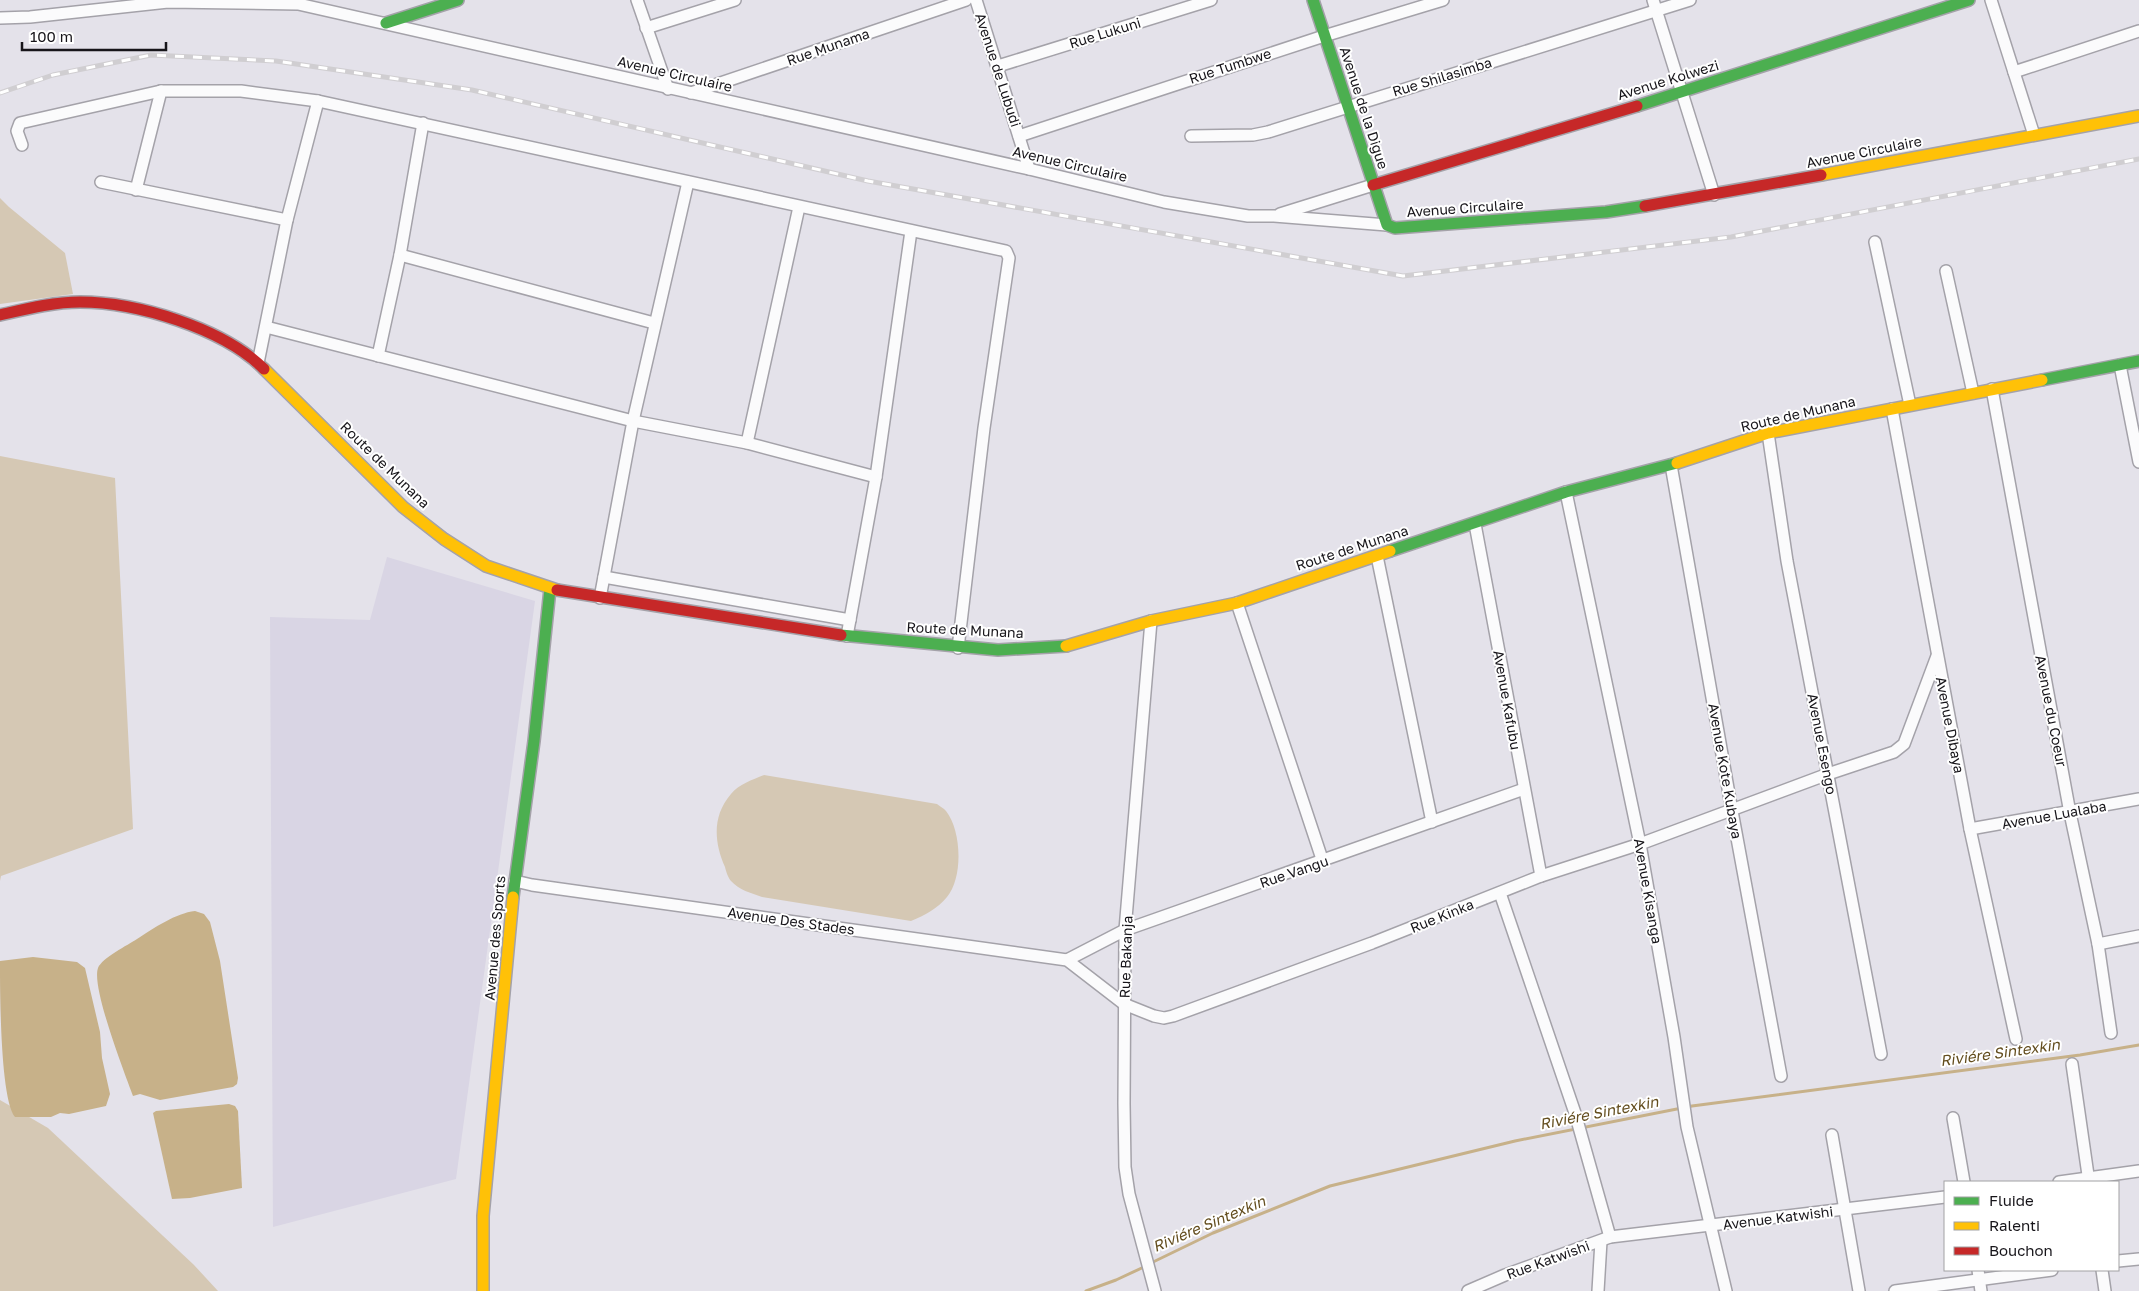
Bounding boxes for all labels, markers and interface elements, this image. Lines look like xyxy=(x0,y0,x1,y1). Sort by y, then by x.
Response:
street label: Avenue de Lubudi xyxy=(972,11,1025,129)
street label: Rue Lukuni xyxy=(1067,14,1143,52)
scale bar xyxy=(22,20,166,52)
street label: Rue Munama xyxy=(784,24,872,69)
text: 100 m xyxy=(30,27,73,45)
street label: Rue Tumbwe xyxy=(1187,44,1273,87)
street label: Avenue de la Digue xyxy=(1337,44,1392,171)
street label: Avenue Circulaire xyxy=(616,52,734,95)
street label: Rue Shilasimba xyxy=(1390,53,1494,100)
street label: Avenue Kolwezi xyxy=(1615,56,1721,103)
street label: Avenue Circulaire xyxy=(1805,132,1923,171)
street label: Avenue Circulaire xyxy=(1011,142,1129,185)
street label: Avenue Circulaire xyxy=(1406,195,1524,220)
street label: Route de Munana xyxy=(1739,392,1857,435)
street label: Route de Munana xyxy=(337,418,433,511)
street label: Route de Munana xyxy=(1293,521,1410,574)
street label: Route de Munana xyxy=(906,618,1024,641)
street label: Avenue Kafubu xyxy=(1490,649,1525,751)
street label: Avenue du Coeur xyxy=(2032,654,2071,769)
street label: Avenue Dibaya xyxy=(1933,675,1968,775)
street label: Avenue Esengo xyxy=(1804,692,1841,796)
street label: Avenue Kote Kubaya xyxy=(1705,702,1746,840)
street label: Avenue Lualaba xyxy=(2000,797,2108,832)
street label: Avenue Kisanga xyxy=(1631,837,1666,945)
street label: Rue Vangu xyxy=(1257,852,1330,891)
street label: Avenue des Sports xyxy=(481,875,508,1001)
street label: Rue Kinka xyxy=(1408,895,1476,936)
street label: Avenue Des Stades xyxy=(726,903,856,938)
street label: Rue Bakanja xyxy=(1116,915,1135,999)
water label: Riviére Sintexkin xyxy=(1939,1035,2062,1069)
water label: Riviére Sintexkin xyxy=(1538,1092,1660,1132)
legend xyxy=(1944,1181,2119,1271)
water label: Riviére Sintexkin xyxy=(1150,1191,1268,1255)
text: Fluide xyxy=(1989,1191,2034,1209)
street label: Avenue Katwishi xyxy=(1722,1202,1834,1233)
text: Ralenti xyxy=(1989,1216,2040,1234)
street label: Rue Katwishi xyxy=(1504,1237,1592,1282)
text: Bouchon xyxy=(1989,1241,2053,1259)

